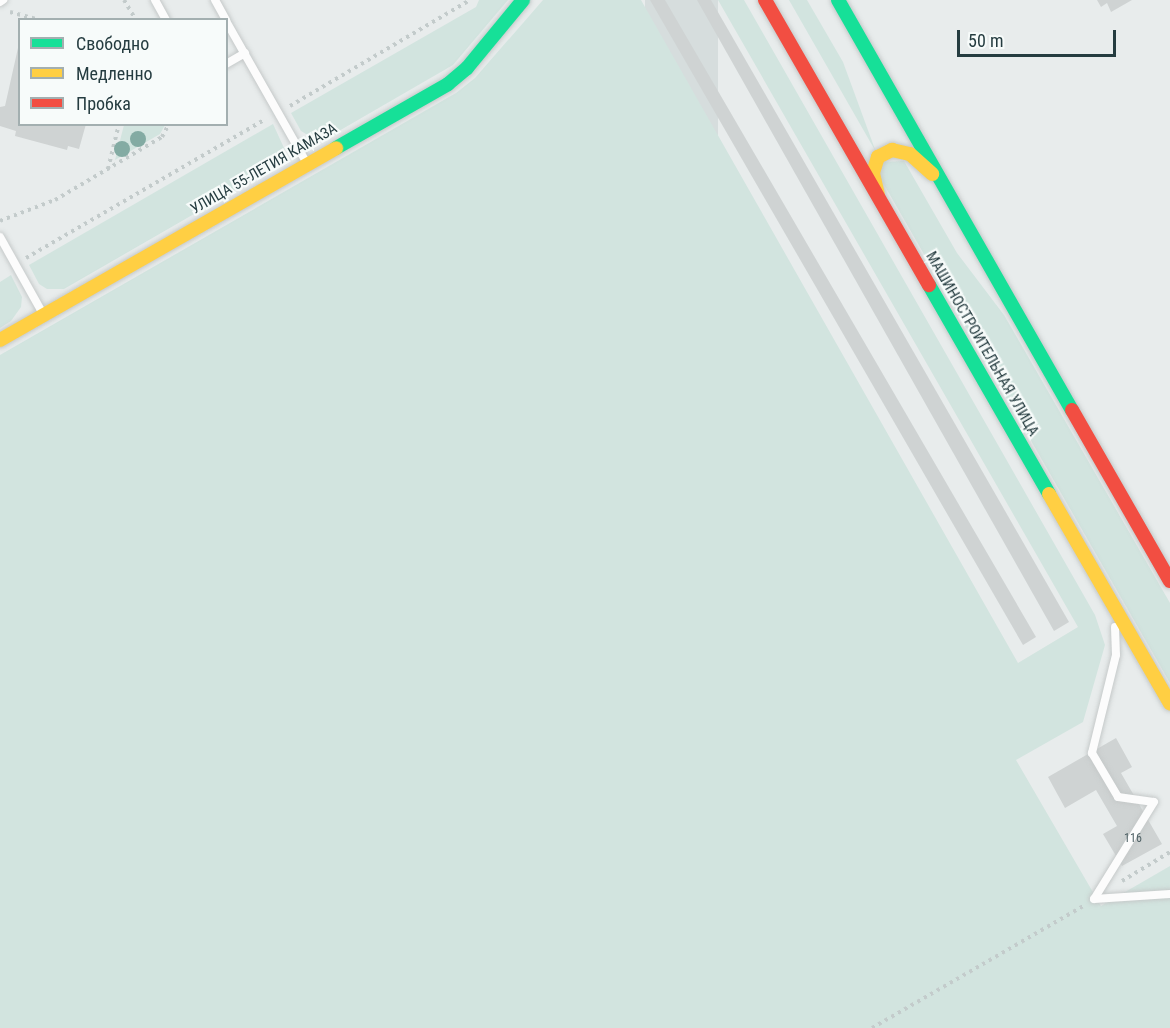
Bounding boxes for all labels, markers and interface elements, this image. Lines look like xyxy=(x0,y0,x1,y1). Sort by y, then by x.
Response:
legend xyxy=(18,18,228,126)
scale bar xyxy=(960,18,1119,56)
text: 50 m xyxy=(968,30,1003,51)
text: Свободно xyxy=(76,33,149,54)
text: Медленно xyxy=(76,63,153,84)
text: Пробка xyxy=(76,93,131,114)
street label: УЛИЦА 55-ЛЕТИЯ КАМАЗА xyxy=(188,120,340,218)
street label: МАШИНОСТРОИТЕЛЬНАЯ УЛИЦА xyxy=(922,249,1042,439)
house number: 116 xyxy=(1124,832,1142,846)

